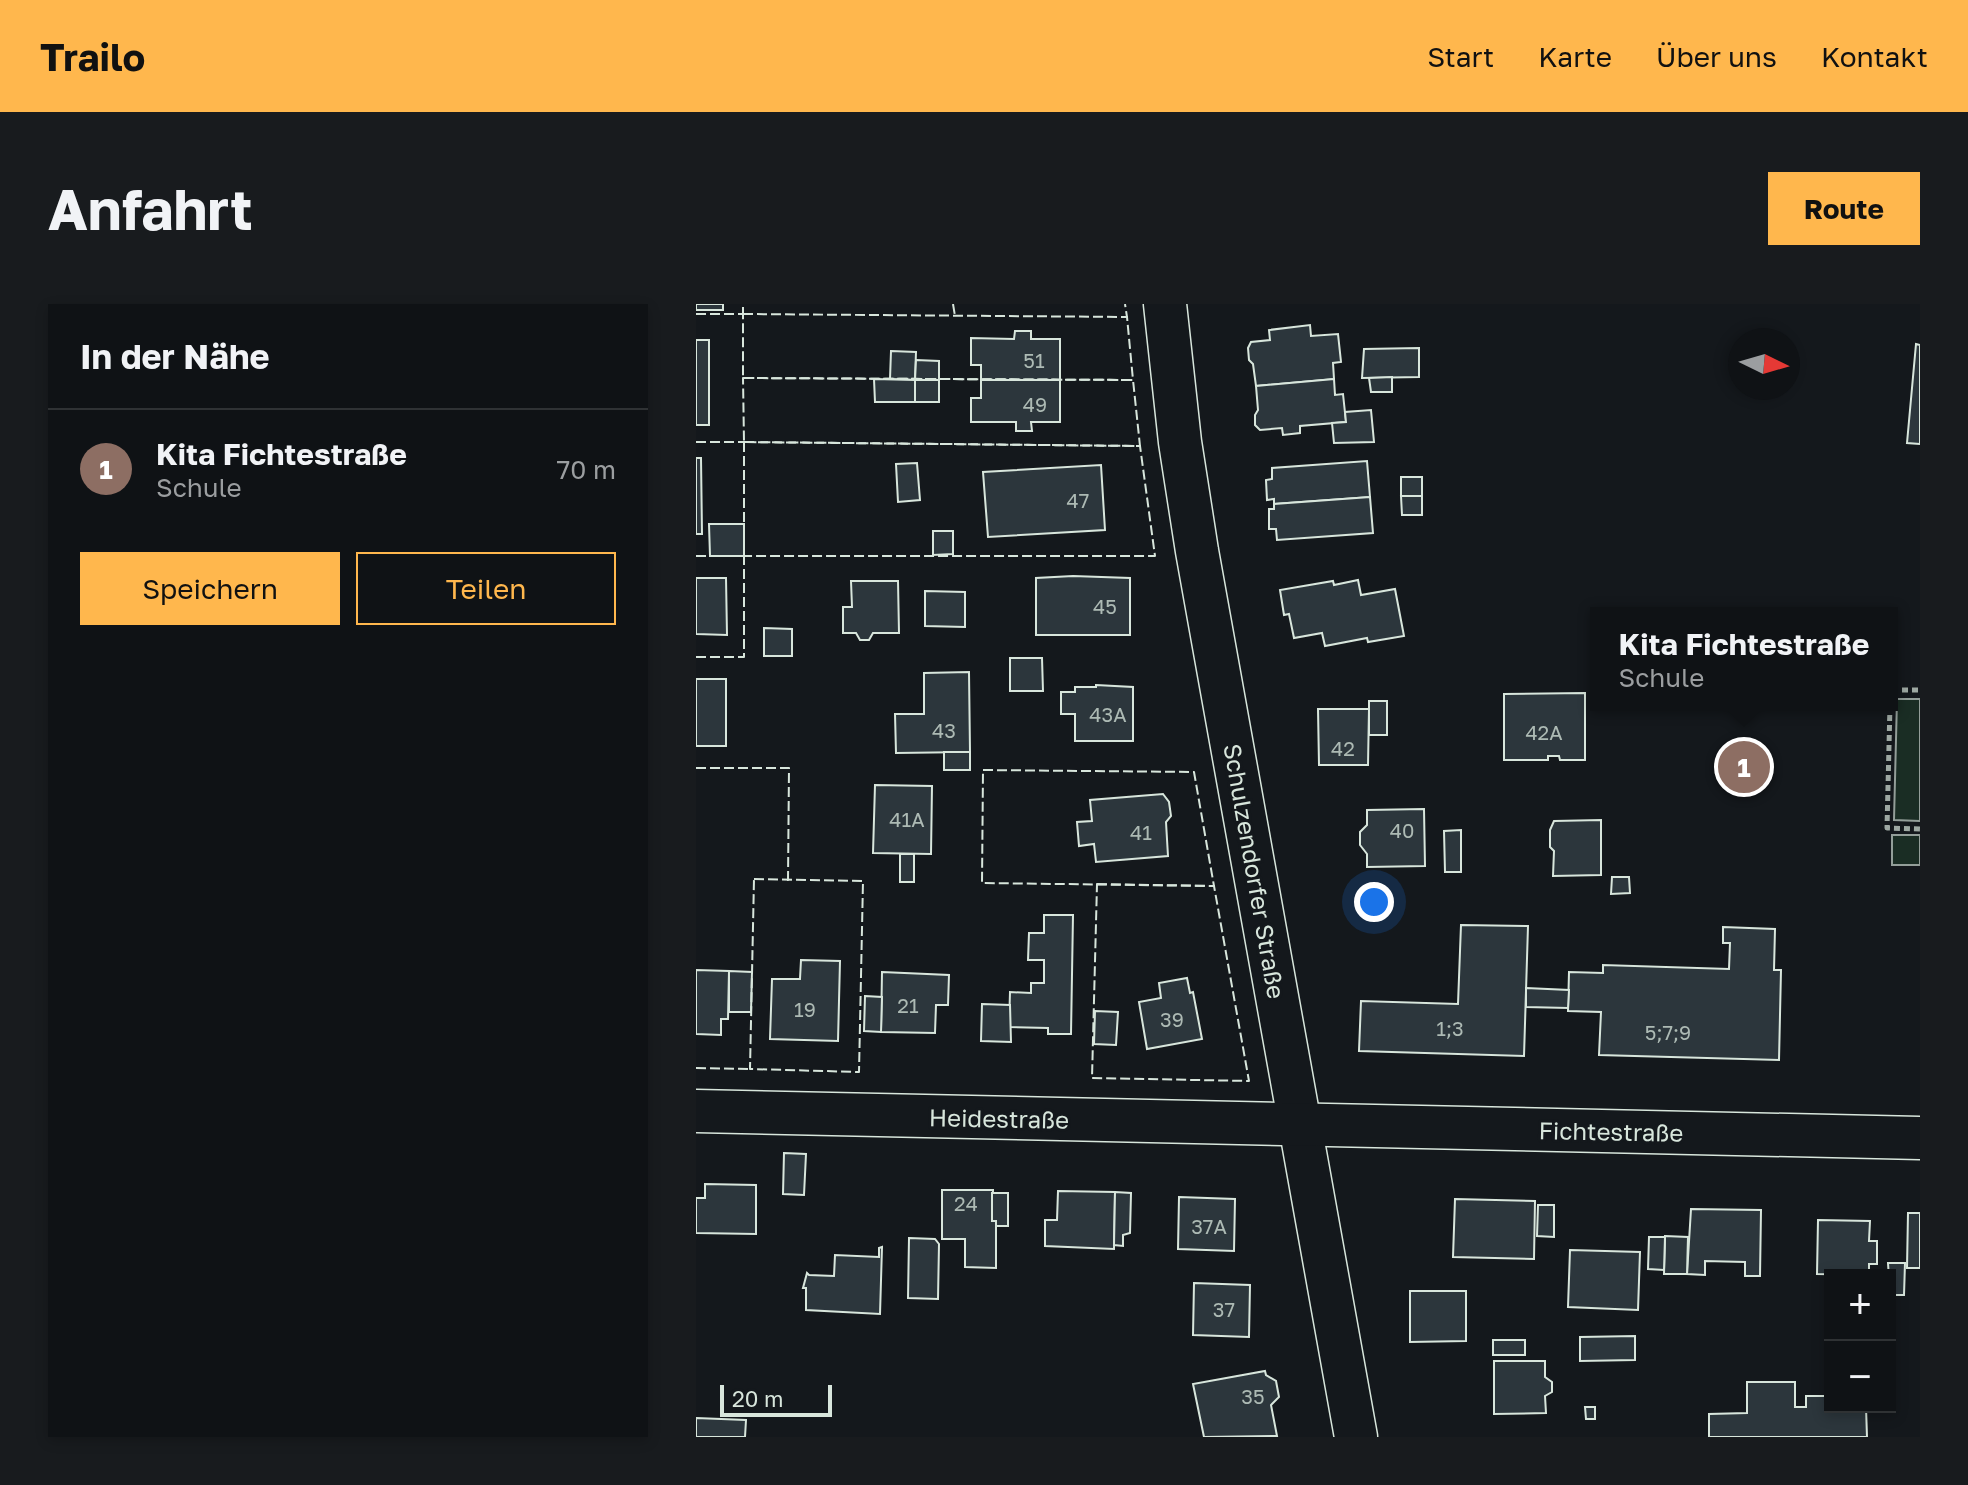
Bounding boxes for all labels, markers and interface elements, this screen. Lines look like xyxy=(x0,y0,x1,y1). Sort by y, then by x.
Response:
text: Trailo xyxy=(40,34,145,79)
text: Start xyxy=(1427,40,1494,73)
text: Karte xyxy=(1538,40,1612,73)
text: Über uns xyxy=(1656,40,1777,73)
text: Kontakt xyxy=(1821,40,1928,73)
button: Route xyxy=(1768,172,1920,245)
text: Anfahrt xyxy=(48,175,253,242)
north arrow xyxy=(1728,328,1800,400)
text: In der Nähe xyxy=(80,336,270,376)
house number: 51 xyxy=(1023,348,1045,372)
house number: 49 xyxy=(1023,392,1047,416)
text: Kita Fichtestraße xyxy=(156,436,407,472)
text: 1 xyxy=(99,454,113,485)
text: 70 m xyxy=(557,454,616,485)
text: Schule xyxy=(156,472,242,503)
house number: 47 xyxy=(1067,488,1089,512)
button: Speichern xyxy=(80,552,340,625)
button: Teilen xyxy=(356,552,616,625)
house number: 45 xyxy=(1093,594,1117,618)
popup xyxy=(1590,607,1898,711)
text: Kita Fichtestraße xyxy=(1619,626,1869,662)
text: Schule xyxy=(1619,662,1704,693)
house number: 43A xyxy=(1089,702,1127,726)
house number: 43 xyxy=(932,718,956,742)
house number: 42A xyxy=(1525,720,1563,744)
house number: 42 xyxy=(1331,736,1355,760)
pin: 1 xyxy=(1718,737,1770,797)
street label: Schulzendorfer Straße xyxy=(1218,741,1292,1001)
house number: 41A xyxy=(889,807,925,831)
house number: 40 xyxy=(1390,818,1414,842)
house number: 41 xyxy=(1130,820,1152,844)
your location xyxy=(1354,882,1394,922)
house number: 21 xyxy=(897,993,919,1017)
house number: 19 xyxy=(794,997,816,1021)
house number: 39 xyxy=(1160,1007,1184,1031)
house number: 1;3 xyxy=(1436,1016,1464,1040)
house number: 5;7;9 xyxy=(1645,1020,1691,1044)
street label: Heidestraße xyxy=(929,1102,1069,1134)
street label: Fichtestraße xyxy=(1538,1115,1684,1147)
house number: 24 xyxy=(954,1191,978,1215)
house number: 37A xyxy=(1191,1214,1227,1238)
map controls xyxy=(1824,1269,1896,1413)
button: + xyxy=(1824,1269,1896,1341)
house number: 37 xyxy=(1213,1297,1235,1321)
button: − xyxy=(1824,1341,1896,1413)
scale bar xyxy=(720,1381,832,1417)
house number: 35 xyxy=(1241,1384,1265,1408)
text: 20 m xyxy=(732,1385,783,1412)

